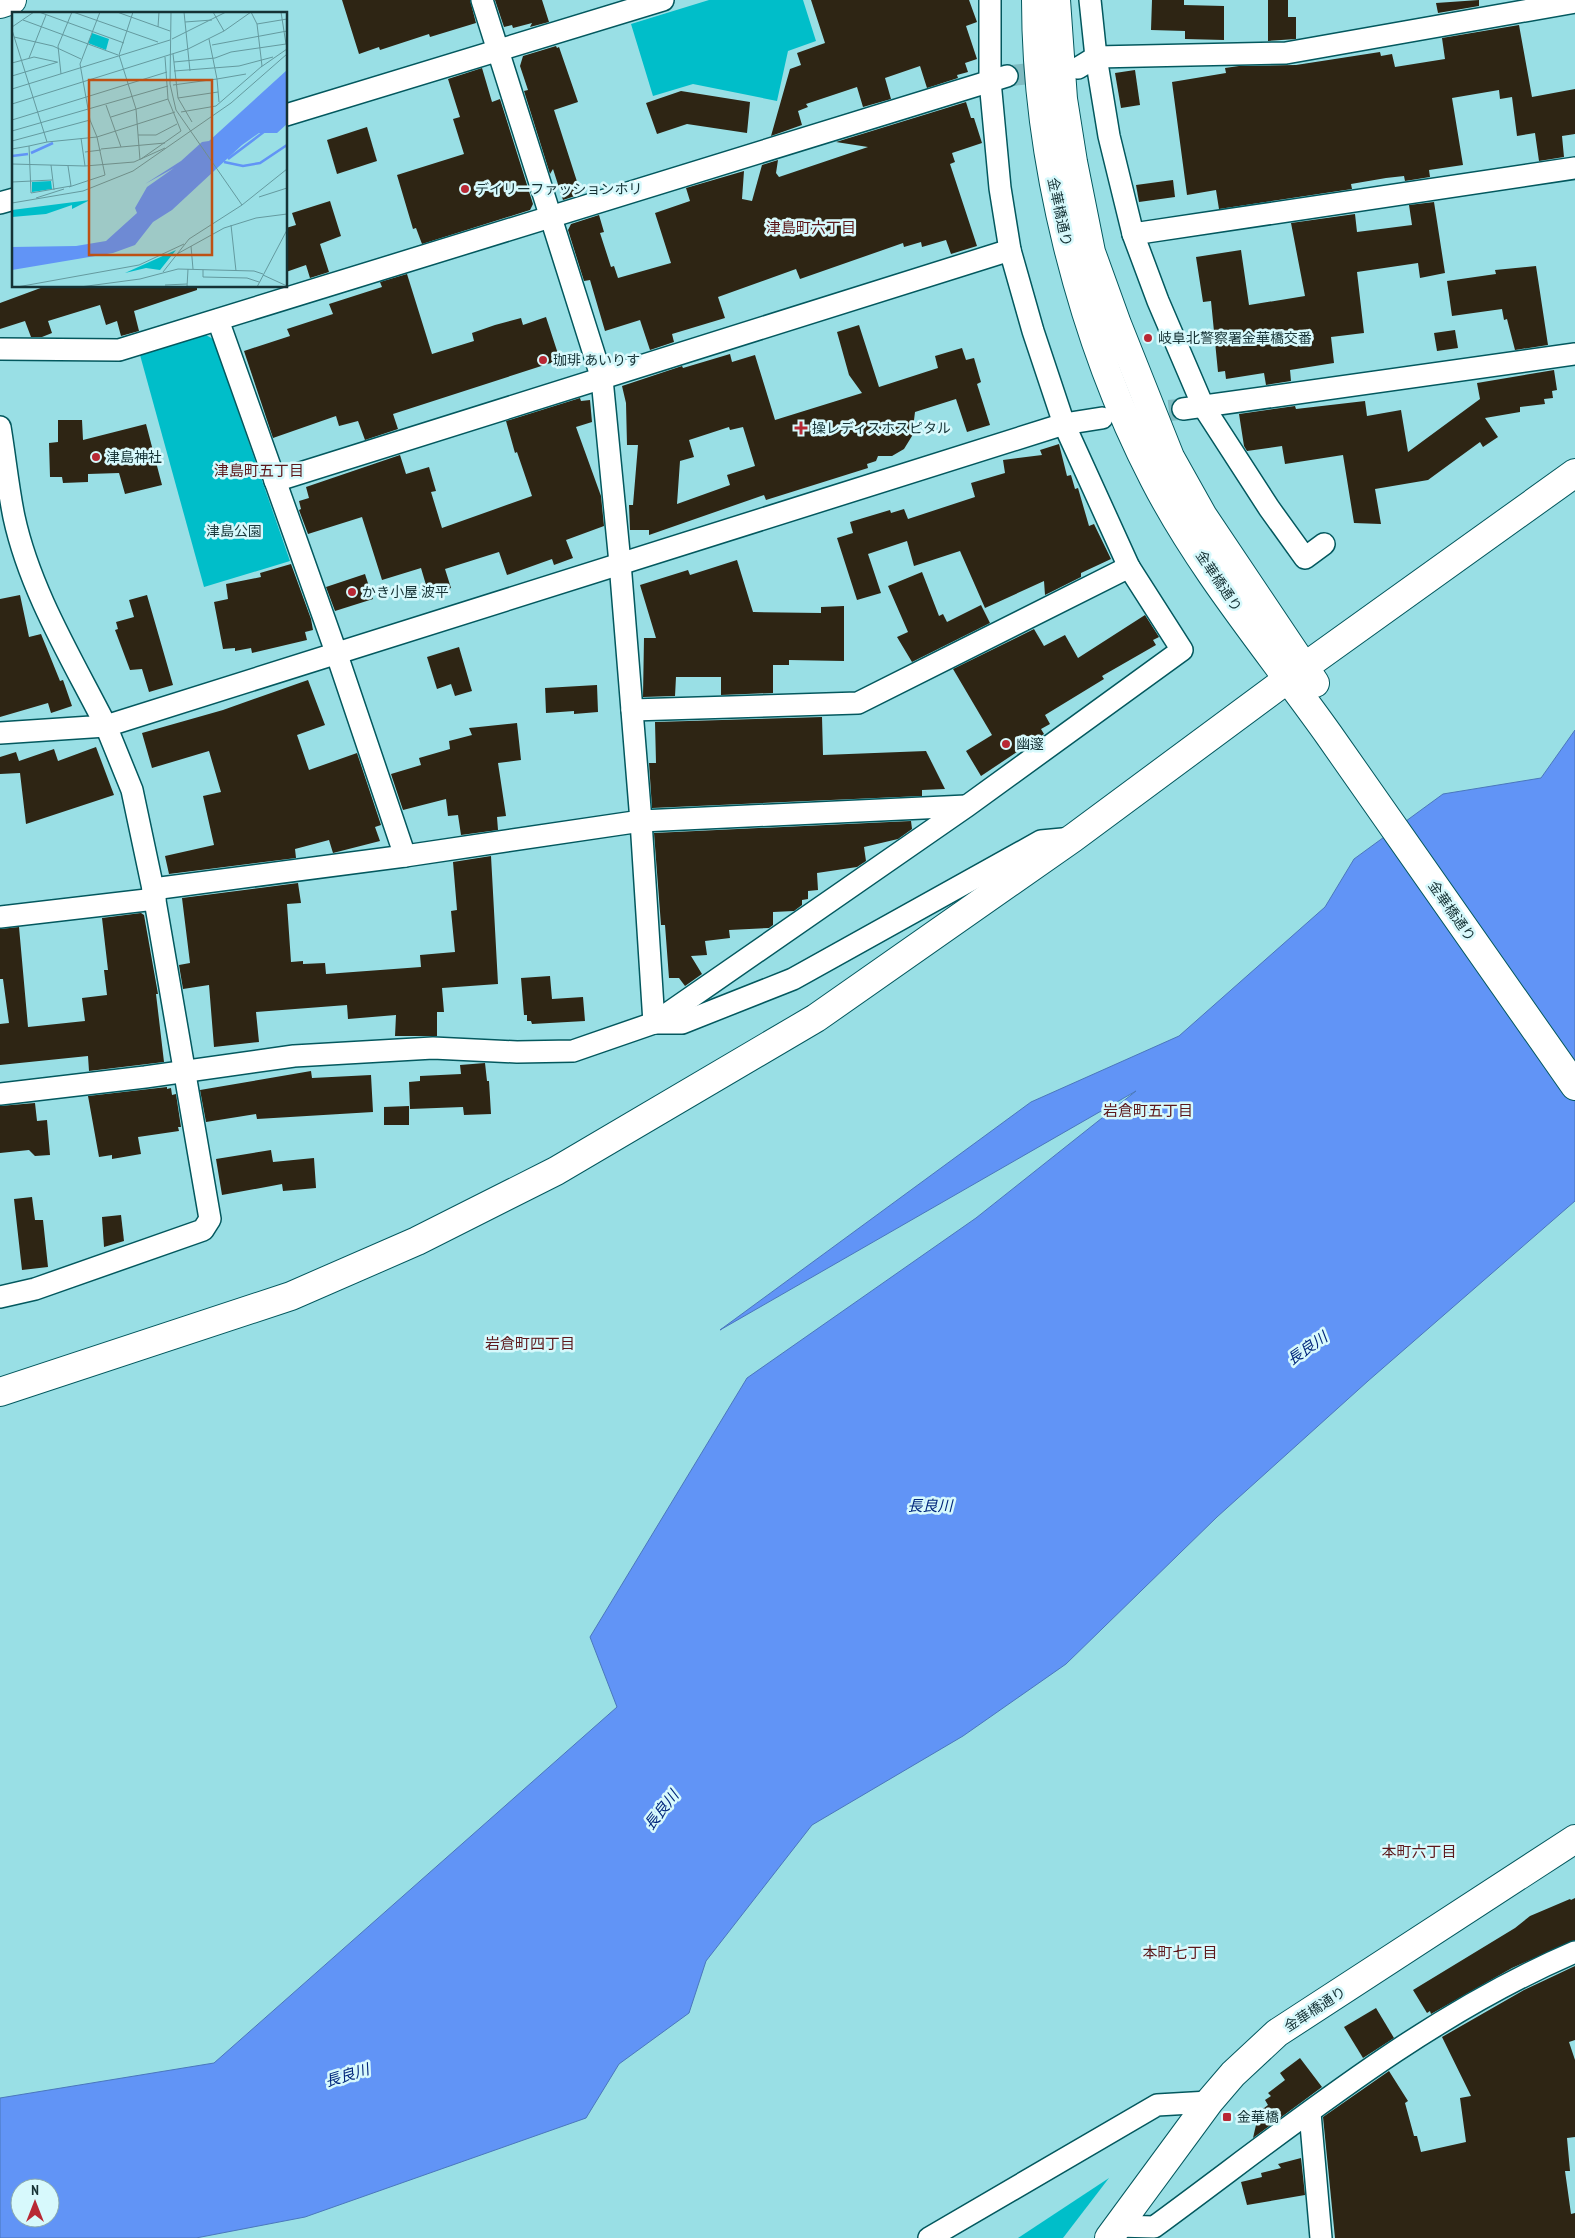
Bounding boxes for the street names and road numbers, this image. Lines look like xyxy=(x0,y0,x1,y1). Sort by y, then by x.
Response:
street label: 金華橋通り xyxy=(1044,176,1076,248)
street label: 金華橋通り xyxy=(1192,547,1246,615)
street label: 金華橋通り xyxy=(1425,877,1479,945)
street label: 金華橋通り xyxy=(1281,1982,1349,2036)

